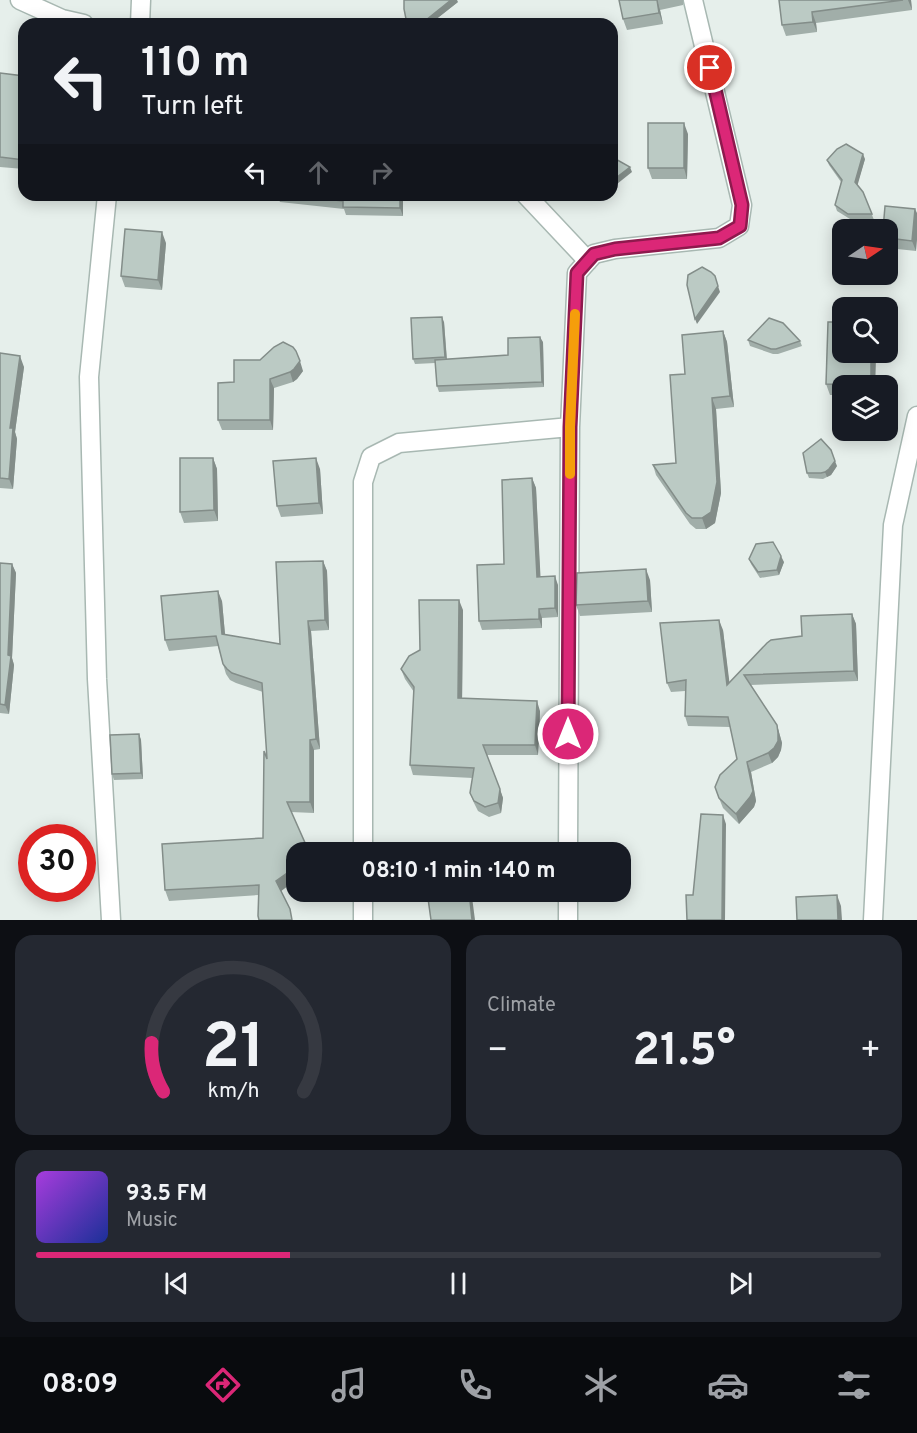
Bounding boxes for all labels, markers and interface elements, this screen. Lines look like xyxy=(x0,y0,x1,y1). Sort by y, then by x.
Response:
text: 110 m xyxy=(141,38,250,91)
icon: left xyxy=(42,42,120,120)
pin xyxy=(684,42,735,93)
icon: arrive xyxy=(693,51,726,84)
text: Turn left xyxy=(141,90,243,124)
icon: left xyxy=(239,156,272,189)
icon: ahead xyxy=(302,156,335,189)
icon: right xyxy=(365,156,398,189)
north arrow xyxy=(832,219,898,285)
map controls xyxy=(832,219,898,441)
button: search xyxy=(832,297,898,363)
button: layers xyxy=(832,375,898,441)
position arrow xyxy=(536,702,600,766)
speed limit sign: 30 xyxy=(18,824,96,902)
text: 08:10 · 1 min · 140 m xyxy=(362,858,555,885)
text: Climate xyxy=(487,993,556,1019)
text: 21 xyxy=(201,1011,265,1090)
text: 21.5° xyxy=(633,1024,735,1081)
text: − xyxy=(487,1031,508,1073)
text: + xyxy=(860,1031,881,1073)
text: km/h xyxy=(207,1078,259,1105)
text: 93.5 FM xyxy=(126,1181,207,1208)
text: Music xyxy=(126,1208,178,1234)
icon: previous xyxy=(160,1267,193,1300)
icon: pause xyxy=(442,1267,475,1300)
icon: next xyxy=(724,1267,757,1300)
icon: directions xyxy=(202,1364,244,1406)
icon: music xyxy=(328,1364,370,1406)
icon: phone xyxy=(454,1364,496,1406)
icon: climate xyxy=(580,1364,622,1406)
icon: car xyxy=(707,1364,749,1406)
icon: filters xyxy=(833,1364,875,1406)
text: 08:09 xyxy=(42,1368,118,1402)

